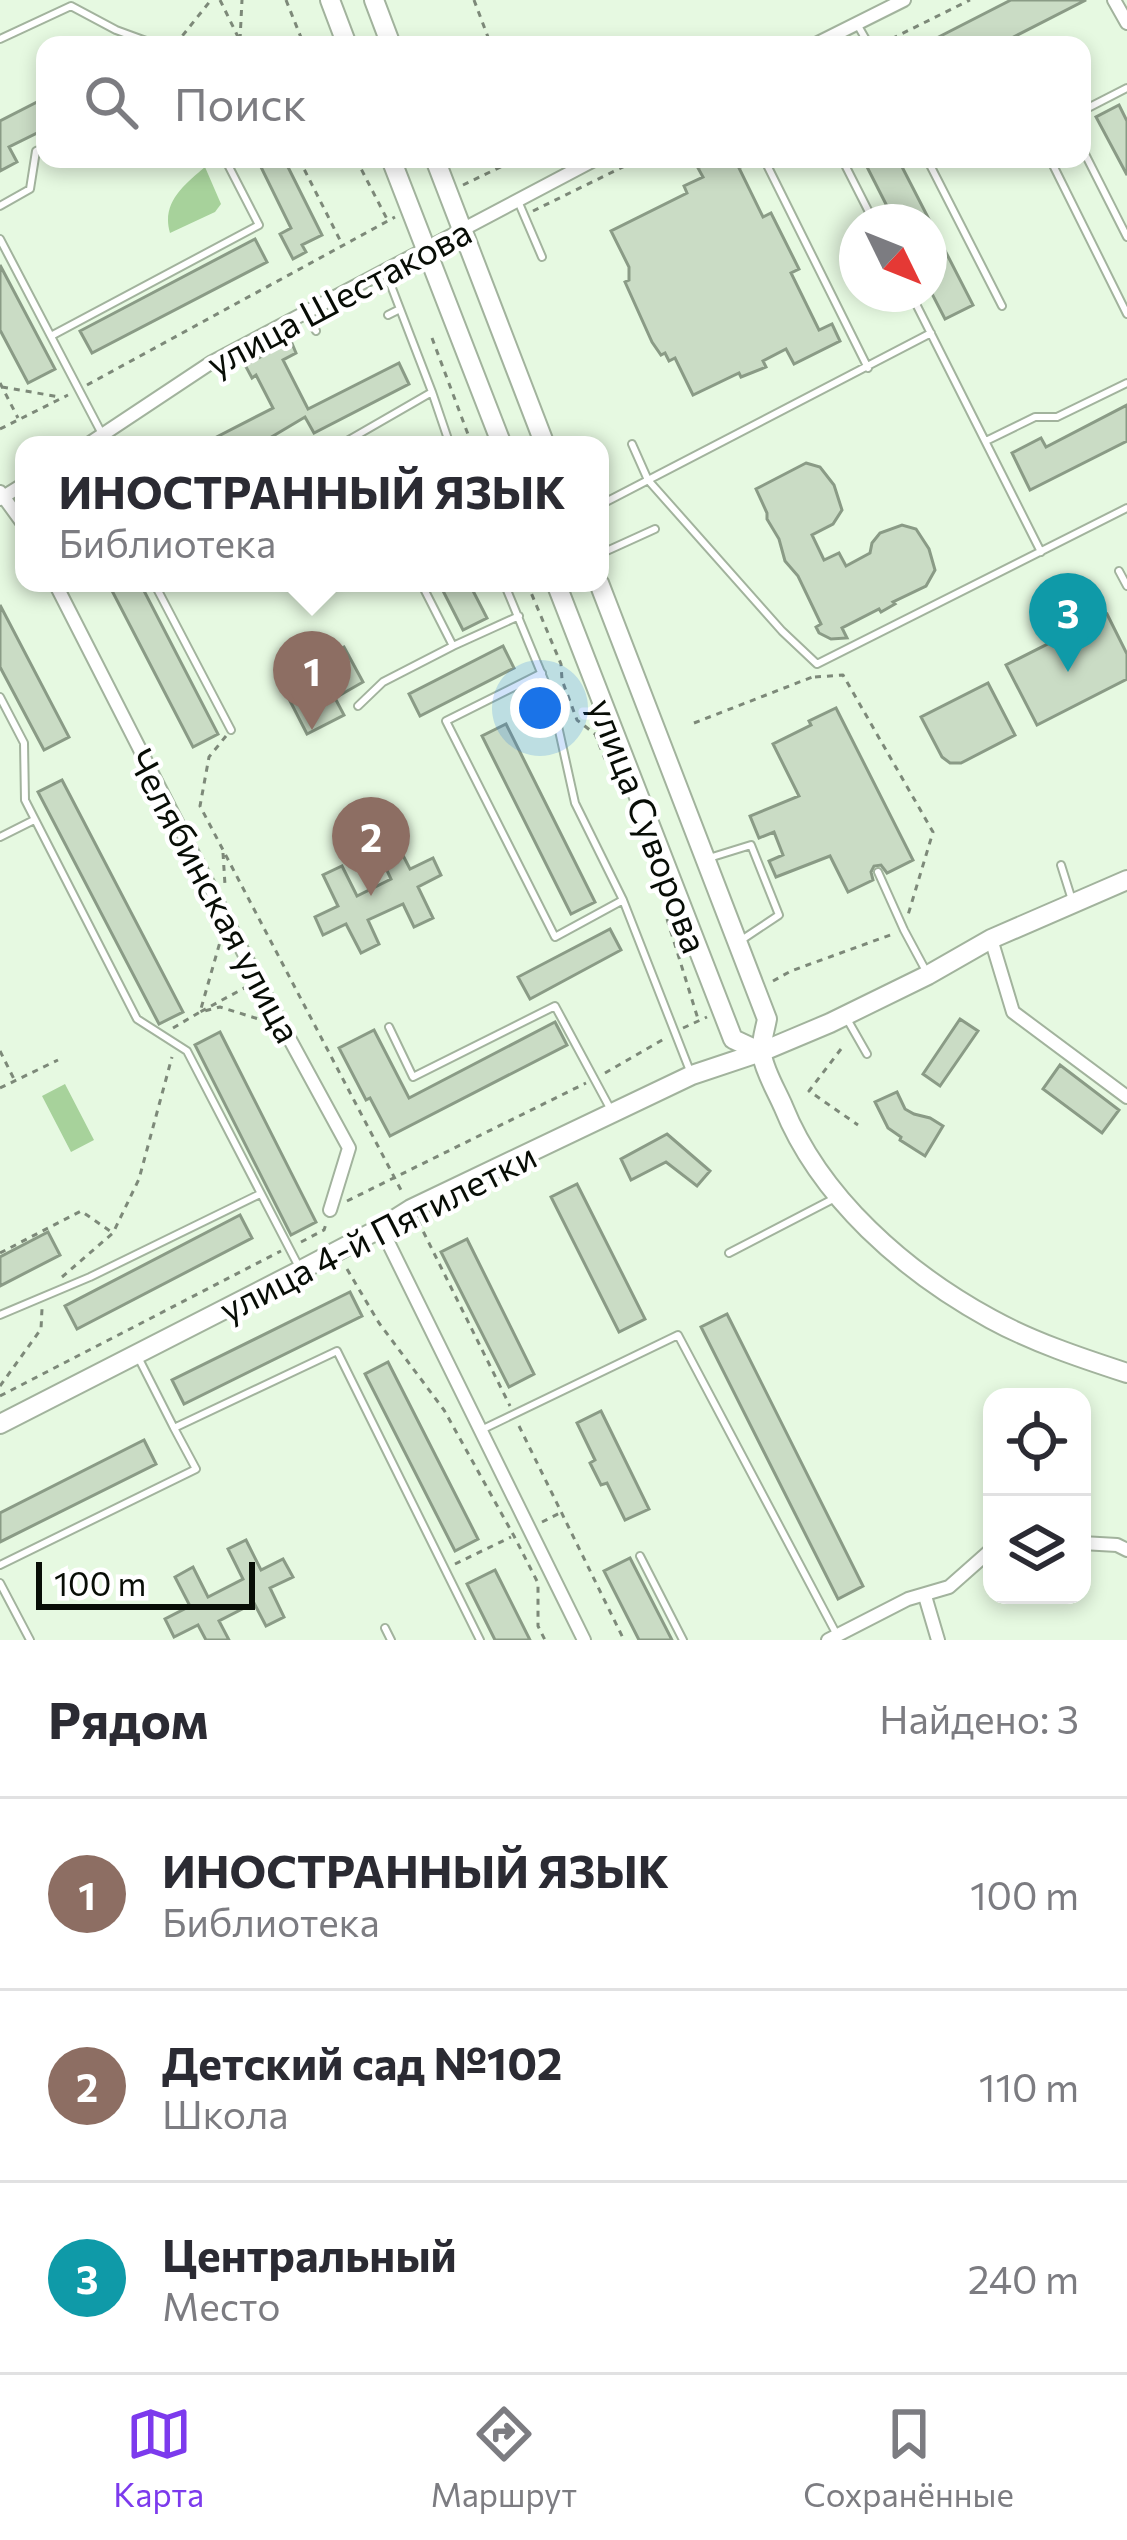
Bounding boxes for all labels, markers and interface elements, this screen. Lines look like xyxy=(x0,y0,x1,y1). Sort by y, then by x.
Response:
search box xyxy=(36,36,1091,168)
icon: search xyxy=(78,69,144,135)
text: Поиск xyxy=(174,75,307,130)
north arrow xyxy=(839,204,947,312)
street label: улица Шестакова xyxy=(198,208,478,384)
popup xyxy=(15,436,609,592)
text: ИНОСТРАННЫЙ ЯЗЫК xyxy=(58,463,566,518)
text: Библиотека xyxy=(58,518,276,566)
pin: 3 xyxy=(1029,573,1107,672)
pin: 1 xyxy=(273,631,351,730)
your location xyxy=(510,678,570,738)
street label: улица Суворова xyxy=(581,692,719,958)
street label: Челябинская улица xyxy=(120,741,312,1049)
pin: 2 xyxy=(332,797,410,896)
street label: улица 4-й Пятилетки xyxy=(211,1132,543,1330)
map controls xyxy=(983,1388,1091,1604)
button: locate xyxy=(983,1388,1091,1496)
button: layers xyxy=(983,1496,1091,1604)
scale bar xyxy=(36,1556,255,1609)
text: 100 m xyxy=(54,1562,146,1603)
text: Рядом xyxy=(48,1687,209,1750)
text: Найдено: 3 xyxy=(879,1694,1079,1742)
text: ИНОСТРАННЫЙ ЯЗЫК xyxy=(162,1842,669,1897)
text: 1 xyxy=(78,1870,96,1918)
text: 100 m xyxy=(970,1870,1079,1918)
text: Библиотека xyxy=(162,1897,380,1945)
text: Детский сад №102 xyxy=(162,2034,562,2089)
text: 2 xyxy=(76,2062,98,2110)
text: 110 m xyxy=(979,2062,1079,2110)
text: Школа xyxy=(162,2089,289,2137)
text: Центральный xyxy=(162,2226,457,2281)
text: 3 xyxy=(76,2254,98,2302)
text: 240 m xyxy=(968,2254,1079,2302)
text: Место xyxy=(162,2281,280,2329)
tab: Карта xyxy=(113,2401,204,2514)
tab: Маршрут xyxy=(430,2401,577,2514)
tab: Сохранённые xyxy=(803,2401,1014,2514)

